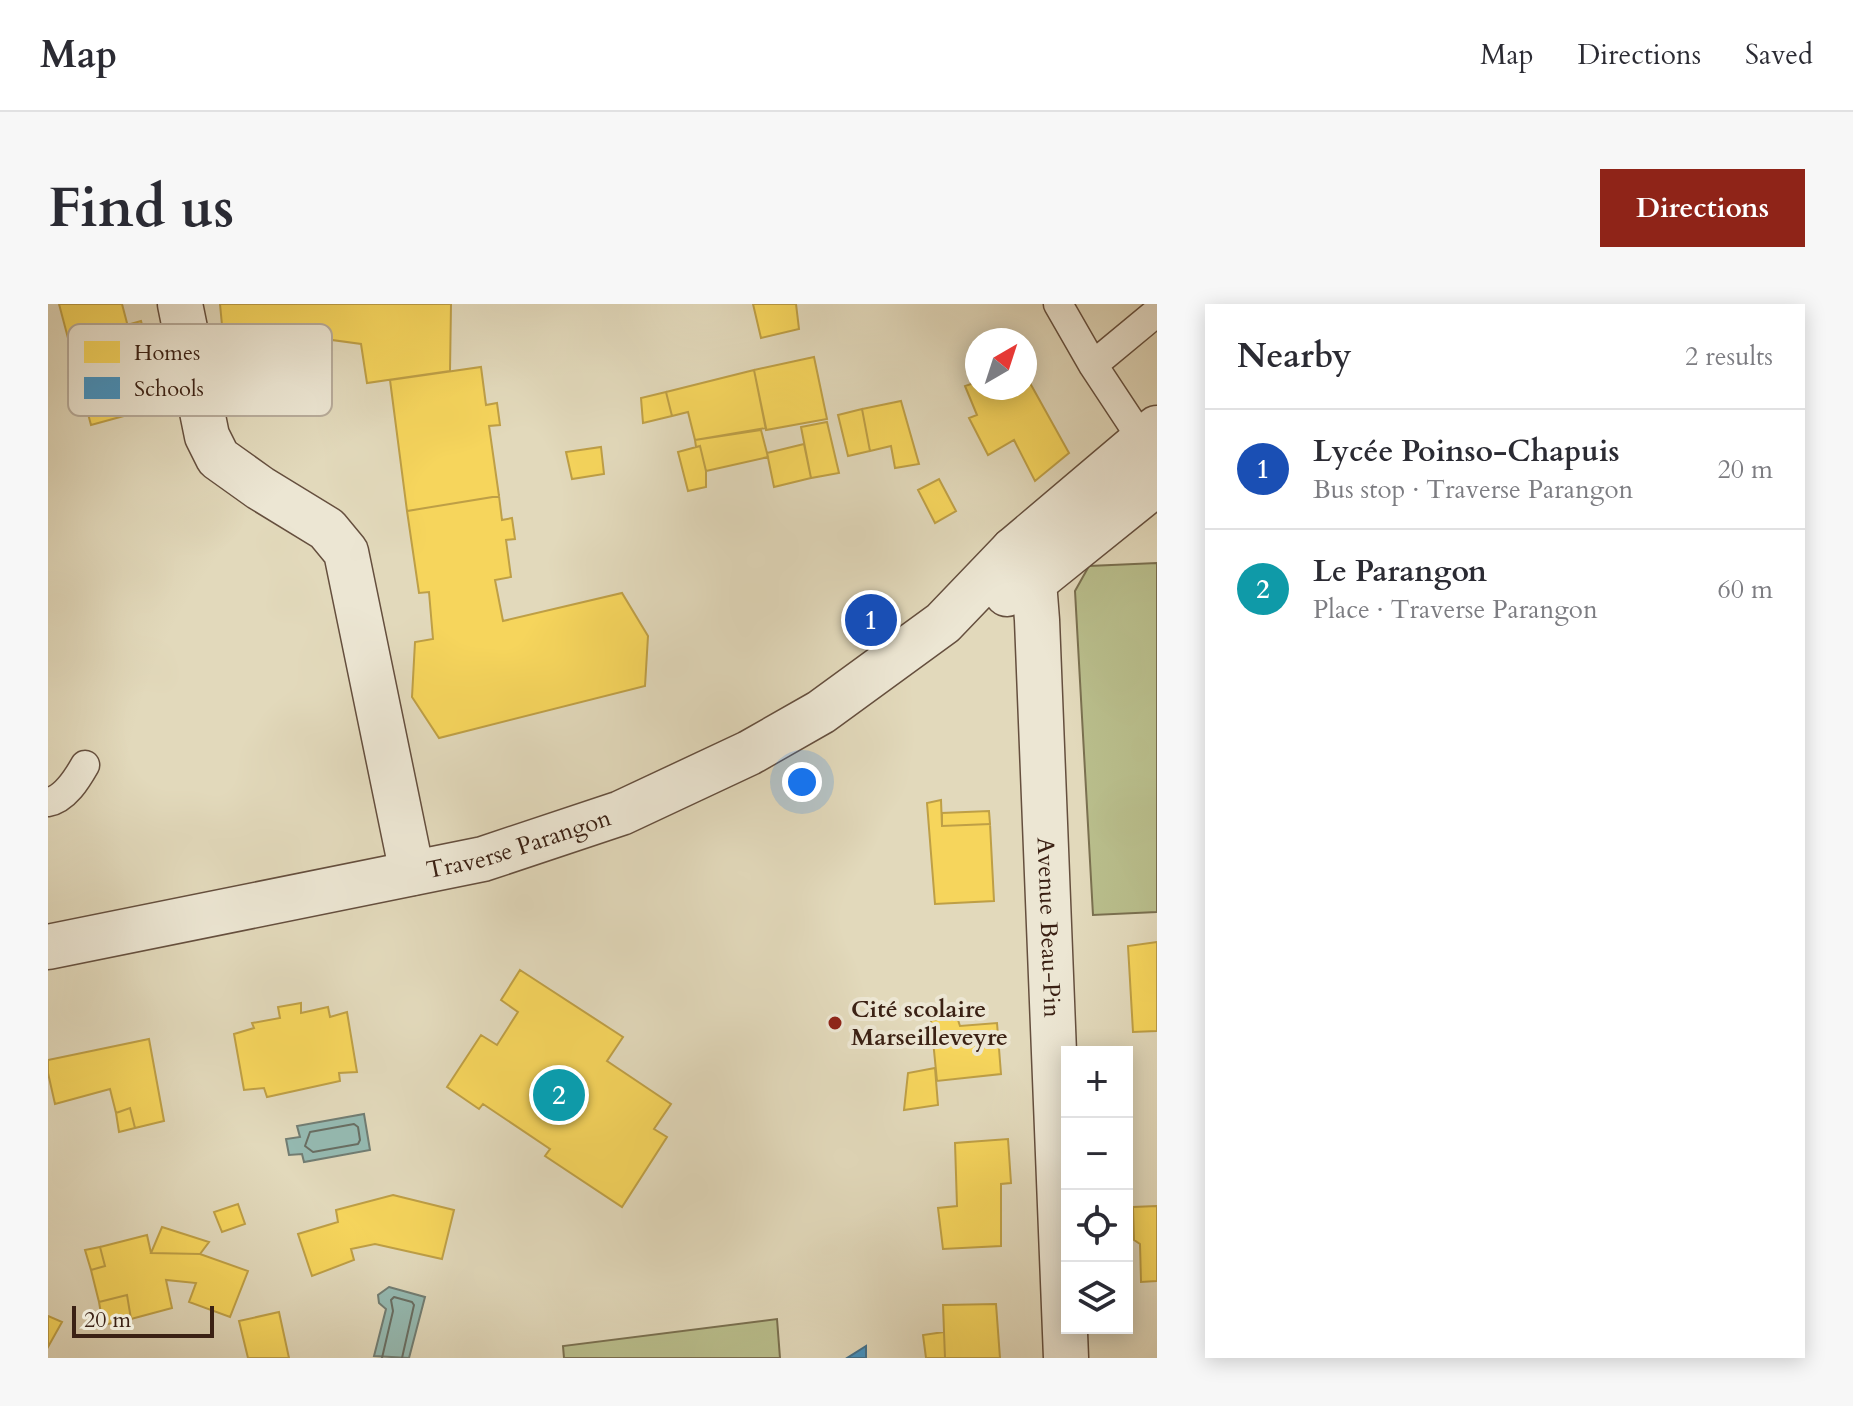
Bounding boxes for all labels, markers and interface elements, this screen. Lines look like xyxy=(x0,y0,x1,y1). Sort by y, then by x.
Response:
text: Map xyxy=(40,29,117,81)
text: Map xyxy=(1480,36,1534,74)
text: Directions xyxy=(1578,36,1701,74)
text: Saved xyxy=(1745,36,1813,74)
button: Directions xyxy=(1600,169,1805,247)
text: Find us xyxy=(48,171,234,246)
legend xyxy=(68,324,332,416)
north arrow xyxy=(965,328,1037,400)
text: Nearby xyxy=(1237,333,1352,379)
text: Homes xyxy=(134,338,200,368)
text: 2 results xyxy=(1685,339,1773,374)
text: Schools xyxy=(134,374,204,404)
text: Lycée Poinso-Chapuis xyxy=(1313,431,1620,472)
text: 1 xyxy=(1256,452,1270,487)
text: 20 m xyxy=(1717,452,1773,487)
text: Bus stop · Traverse Parangon xyxy=(1313,472,1633,507)
text: Le Parangon xyxy=(1313,551,1487,592)
text: 2 xyxy=(1256,572,1270,607)
text: 60 m xyxy=(1717,572,1773,607)
pin: 1 xyxy=(845,590,897,650)
text: Place · Traverse Parangon xyxy=(1313,592,1598,627)
your location xyxy=(782,762,822,802)
street label: Traverse Parangon xyxy=(423,801,616,887)
street label: Avenue Beau-Pin xyxy=(1029,837,1069,1019)
place label: Cité scolaire Marseilleveyre xyxy=(851,993,1008,1054)
marker: Cité scolaire Marseilleveyre xyxy=(826,1014,844,1032)
map controls xyxy=(1061,1046,1133,1334)
button: + xyxy=(1061,1046,1133,1118)
pin: 2 xyxy=(533,1065,585,1125)
button: − xyxy=(1061,1118,1133,1190)
button: locate xyxy=(1061,1190,1133,1262)
button: layers xyxy=(1061,1262,1133,1334)
scale bar xyxy=(72,1302,214,1338)
text: 20 m xyxy=(84,1305,131,1335)

